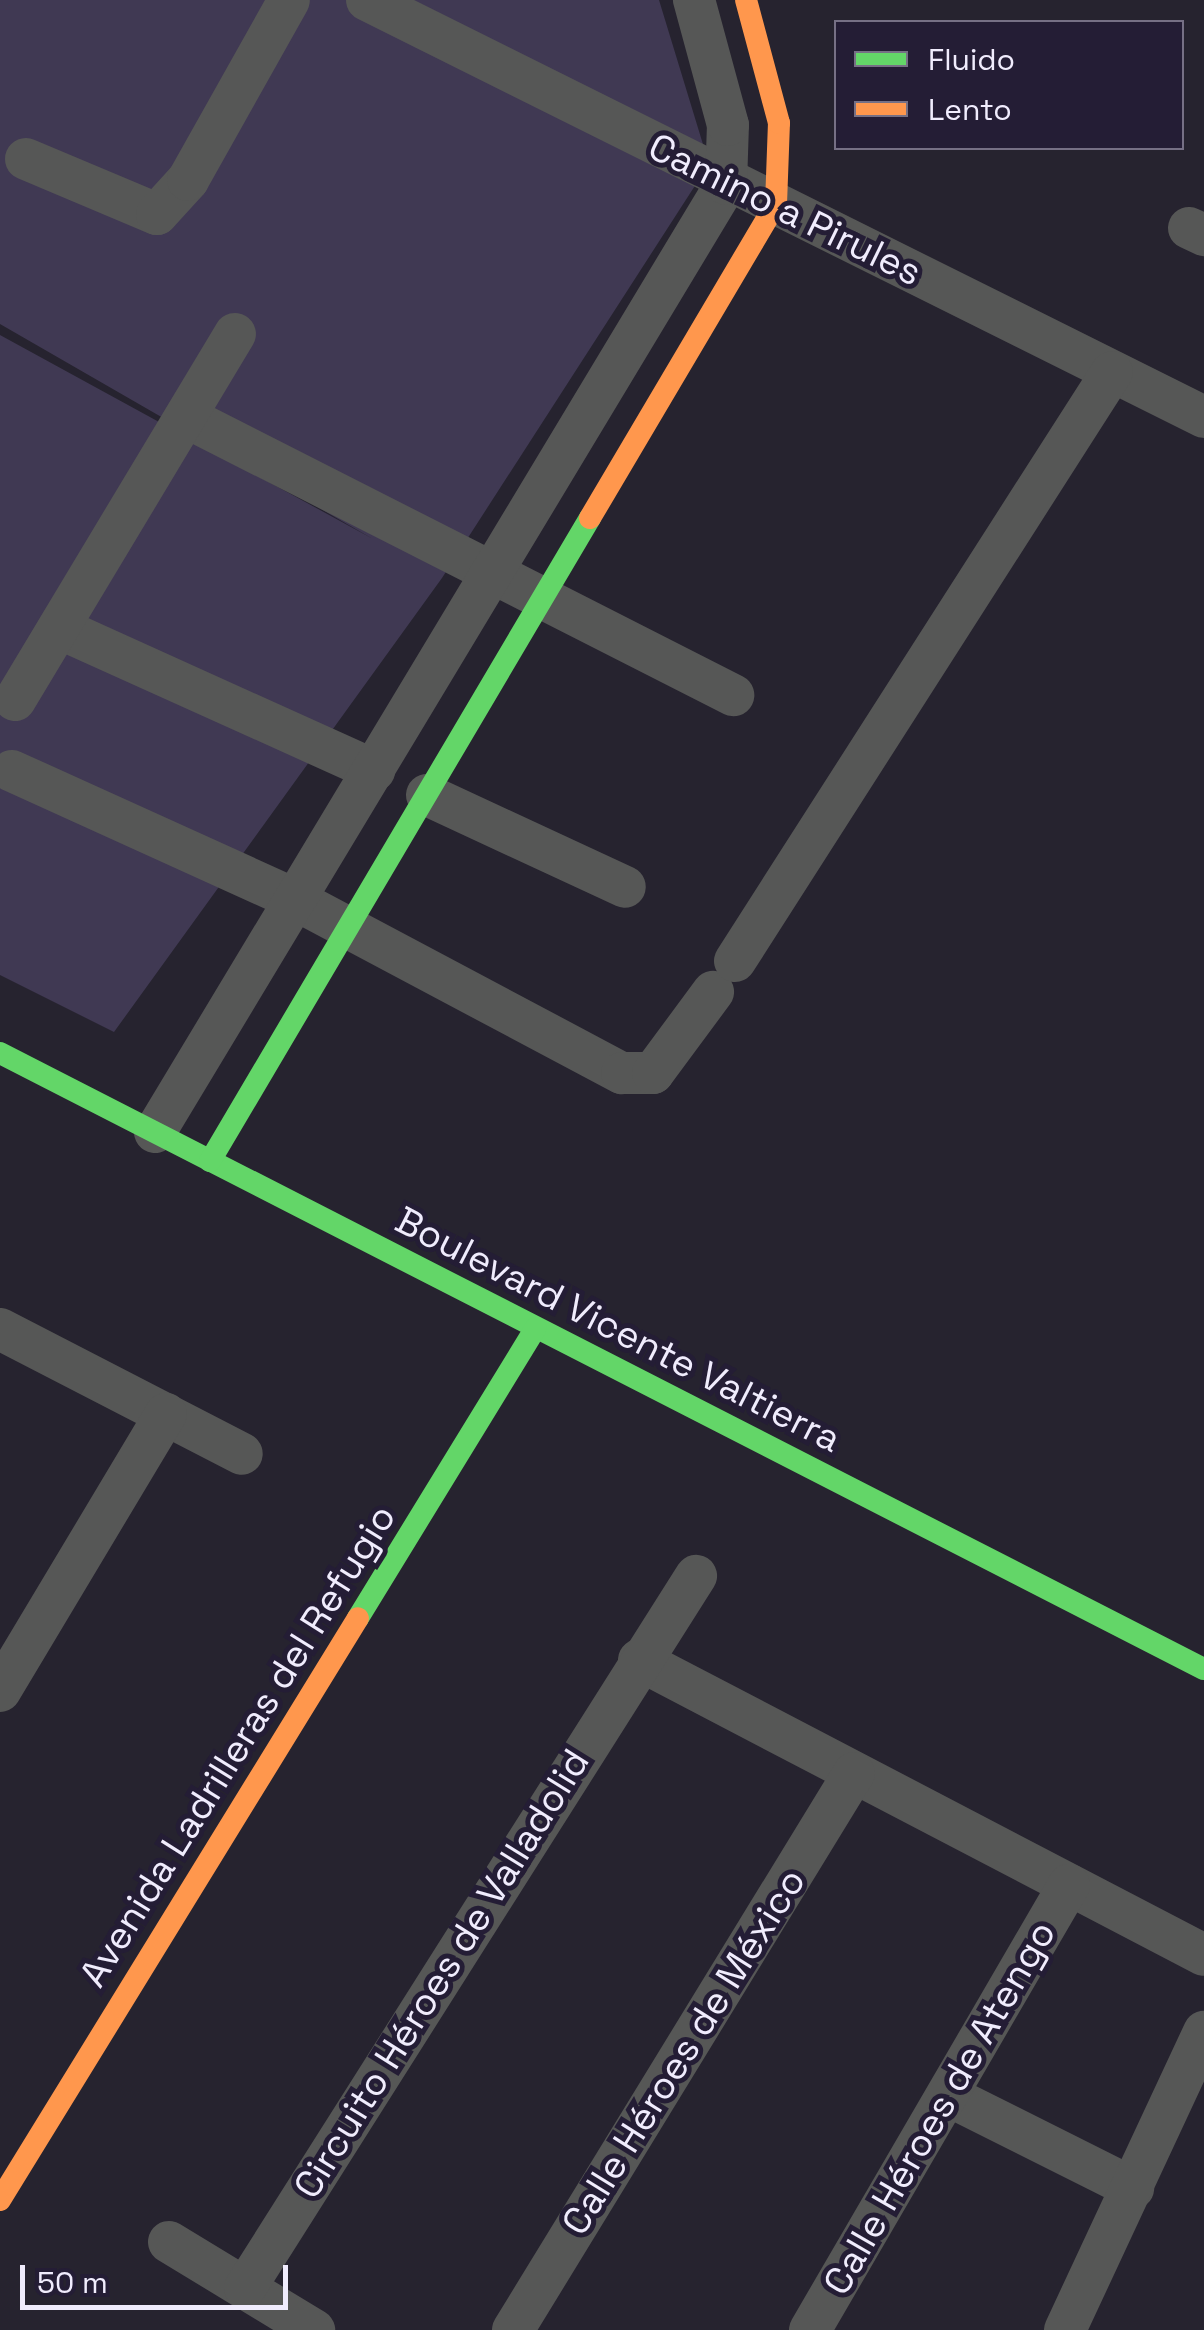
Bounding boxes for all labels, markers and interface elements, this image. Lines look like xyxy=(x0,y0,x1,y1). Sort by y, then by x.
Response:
legend xyxy=(834,20,1184,150)
text: Fluido xyxy=(928,40,1015,79)
text: Lento xyxy=(928,90,1012,129)
street label: Camino a Pirules xyxy=(641,124,929,296)
street label: Boulevard Vicente Valtierra xyxy=(387,1197,849,1463)
street label: Avenida Ladrilleras del Refugio xyxy=(70,1497,406,1995)
street label: Circuito Héroes de Valladolid xyxy=(285,1741,599,2207)
street label: Calle Héroes de México xyxy=(553,1861,815,2243)
street label: Calle Héroes de Atengo xyxy=(814,1913,1066,2303)
scale bar xyxy=(25,2245,292,2307)
text: 50 m xyxy=(37,2263,108,2302)

